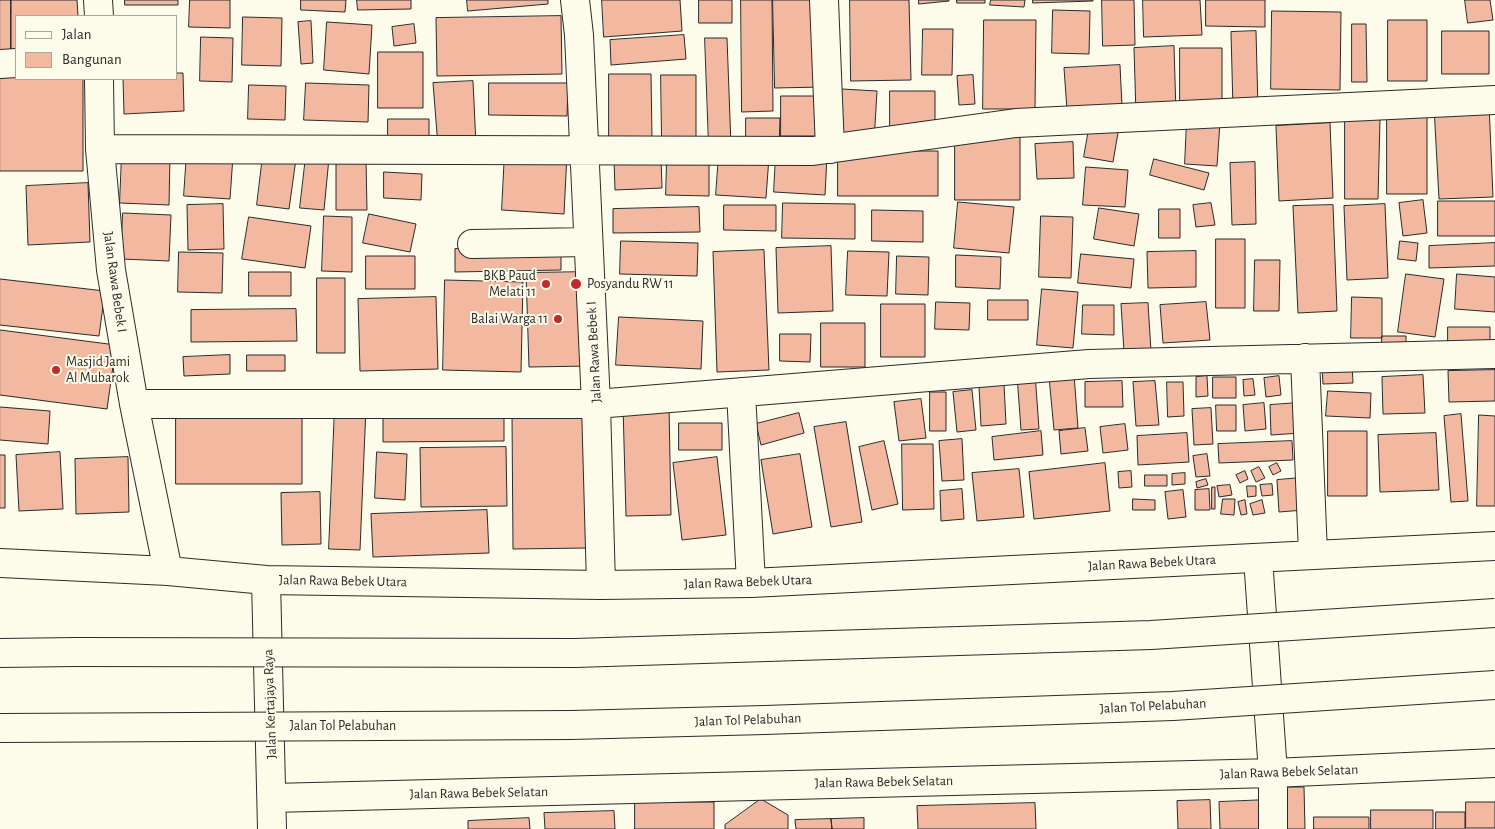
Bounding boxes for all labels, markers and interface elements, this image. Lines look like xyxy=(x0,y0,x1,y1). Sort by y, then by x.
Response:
legend xyxy=(15,15,178,80)
text: Jalan xyxy=(62,27,92,42)
text: Bangunan xyxy=(62,52,122,67)
street label: Jalan Rawa Bebek I xyxy=(100,231,130,333)
place label: BKB Paud Melati 11 xyxy=(483,268,536,300)
place label: Posyandu RW 11 xyxy=(587,276,674,292)
marker: Posyandu RW 11 xyxy=(569,277,583,291)
marker: BKB Paud Melati 11 xyxy=(540,278,552,290)
street label: Jalan Rawa Bebek I xyxy=(583,301,605,403)
place label: Balai Warga 11 xyxy=(471,311,548,327)
marker: Balai Warga 11 xyxy=(552,313,564,325)
place label: Masjid Jami Al Mubarok xyxy=(66,354,130,387)
marker: Masjid Jami Al Mubarok xyxy=(50,364,62,376)
street label: Jalan Rawa Bebek Utara xyxy=(1088,551,1216,575)
street label: Jalan Rawa Bebek Utara xyxy=(279,571,407,591)
street label: Jalan Rawa Bebek Utara xyxy=(684,571,812,593)
street label: Jalan Kertajaya Raya xyxy=(260,649,280,759)
street label: Jalan Tol Pelabuhan xyxy=(1099,695,1207,717)
street label: Jalan Tol Pelabuhan xyxy=(694,710,802,730)
street label: Jalan Tol Pelabuhan xyxy=(290,718,396,734)
street label: Jalan Rawa Bebek Selatan xyxy=(1219,761,1359,783)
street label: Jalan Rawa Bebek Selatan xyxy=(815,772,953,792)
street label: Jalan Rawa Bebek Selatan xyxy=(410,783,548,803)

